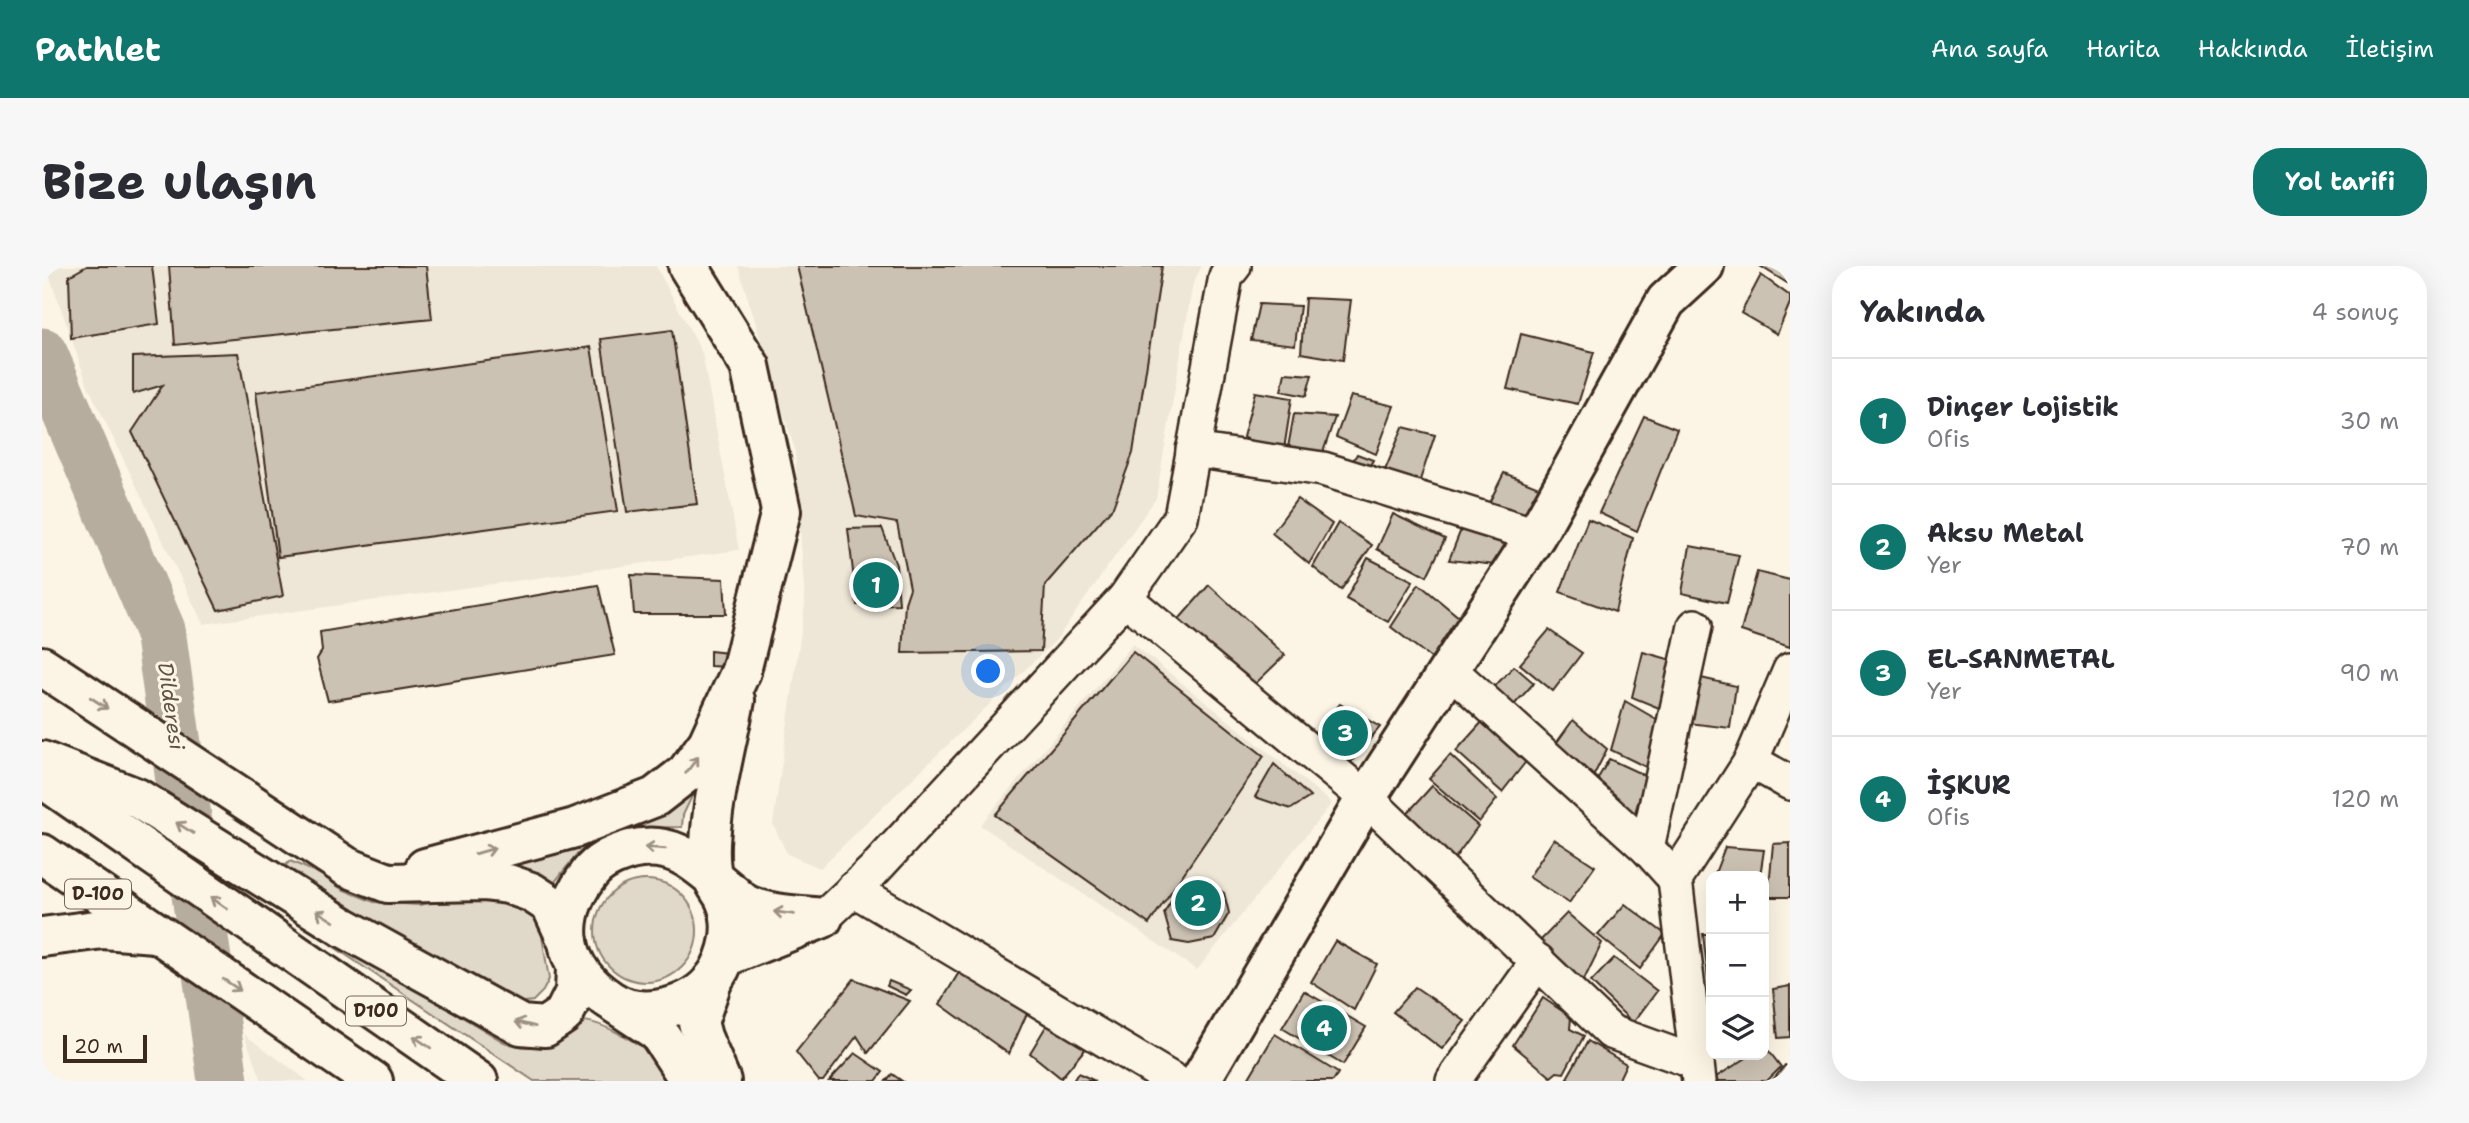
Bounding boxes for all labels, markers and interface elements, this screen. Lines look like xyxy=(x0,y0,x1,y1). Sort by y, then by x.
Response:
text: Pathlet xyxy=(35,27,161,72)
text: Ana sayfa xyxy=(1931,33,2048,65)
text: Harita xyxy=(2086,33,2160,65)
text: Hakkında xyxy=(2198,33,2308,65)
text: İletişim xyxy=(2346,33,2434,65)
button: Yol tarifi xyxy=(2253,148,2427,216)
text: Bize ulaşın xyxy=(42,149,317,215)
text: Yakında xyxy=(1860,291,1985,332)
text: 4 sonuç xyxy=(2312,297,2399,327)
text: Dinçer Lojistik xyxy=(1927,389,2119,424)
text: 1 xyxy=(1878,406,1888,436)
text: 30 m xyxy=(2340,406,2399,436)
text: Ofis xyxy=(1927,424,1970,454)
text: Aksu Metal xyxy=(1927,515,2084,550)
text: 2 xyxy=(1875,532,1891,562)
text: 70 m xyxy=(2340,532,2399,562)
text: Yer xyxy=(1927,550,1962,580)
pin: 1 xyxy=(853,559,899,611)
text: EL-SANMETAL xyxy=(1927,641,2115,676)
your location xyxy=(971,654,1005,688)
text: 3 xyxy=(1875,658,1891,688)
text: 90 m xyxy=(2339,658,2399,688)
water label: Dilderesi xyxy=(151,660,191,753)
text: Yer xyxy=(1927,676,1962,706)
one-way arrow xyxy=(89,696,108,710)
pin: 3 xyxy=(1322,707,1368,759)
one-way arrow xyxy=(684,756,699,775)
text: İŞKUR xyxy=(1927,767,2011,802)
text: 4 xyxy=(1875,784,1891,814)
text: 120 m xyxy=(2331,784,2399,814)
text: Ofis xyxy=(1927,802,1970,832)
one-way arrow xyxy=(175,821,195,835)
one-way arrow xyxy=(643,842,666,855)
one-way arrow xyxy=(474,844,496,857)
map controls xyxy=(1706,871,1769,1060)
button: + xyxy=(1706,871,1769,934)
pin: 2 xyxy=(1175,877,1221,929)
road number: D-100 xyxy=(65,880,131,908)
one-way arrow xyxy=(210,896,229,910)
one-way arrow xyxy=(773,907,796,920)
one-way arrow xyxy=(316,909,336,923)
button: − xyxy=(1706,934,1769,997)
one-way arrow xyxy=(221,978,241,992)
road number: D100 xyxy=(346,996,406,1026)
button: layers xyxy=(1706,997,1769,1060)
pin: 4 xyxy=(1301,1002,1347,1054)
one-way arrow xyxy=(515,1017,537,1030)
scale bar xyxy=(63,1032,147,1064)
text: 20 m xyxy=(74,1034,123,1059)
one-way arrow xyxy=(412,1035,432,1049)

